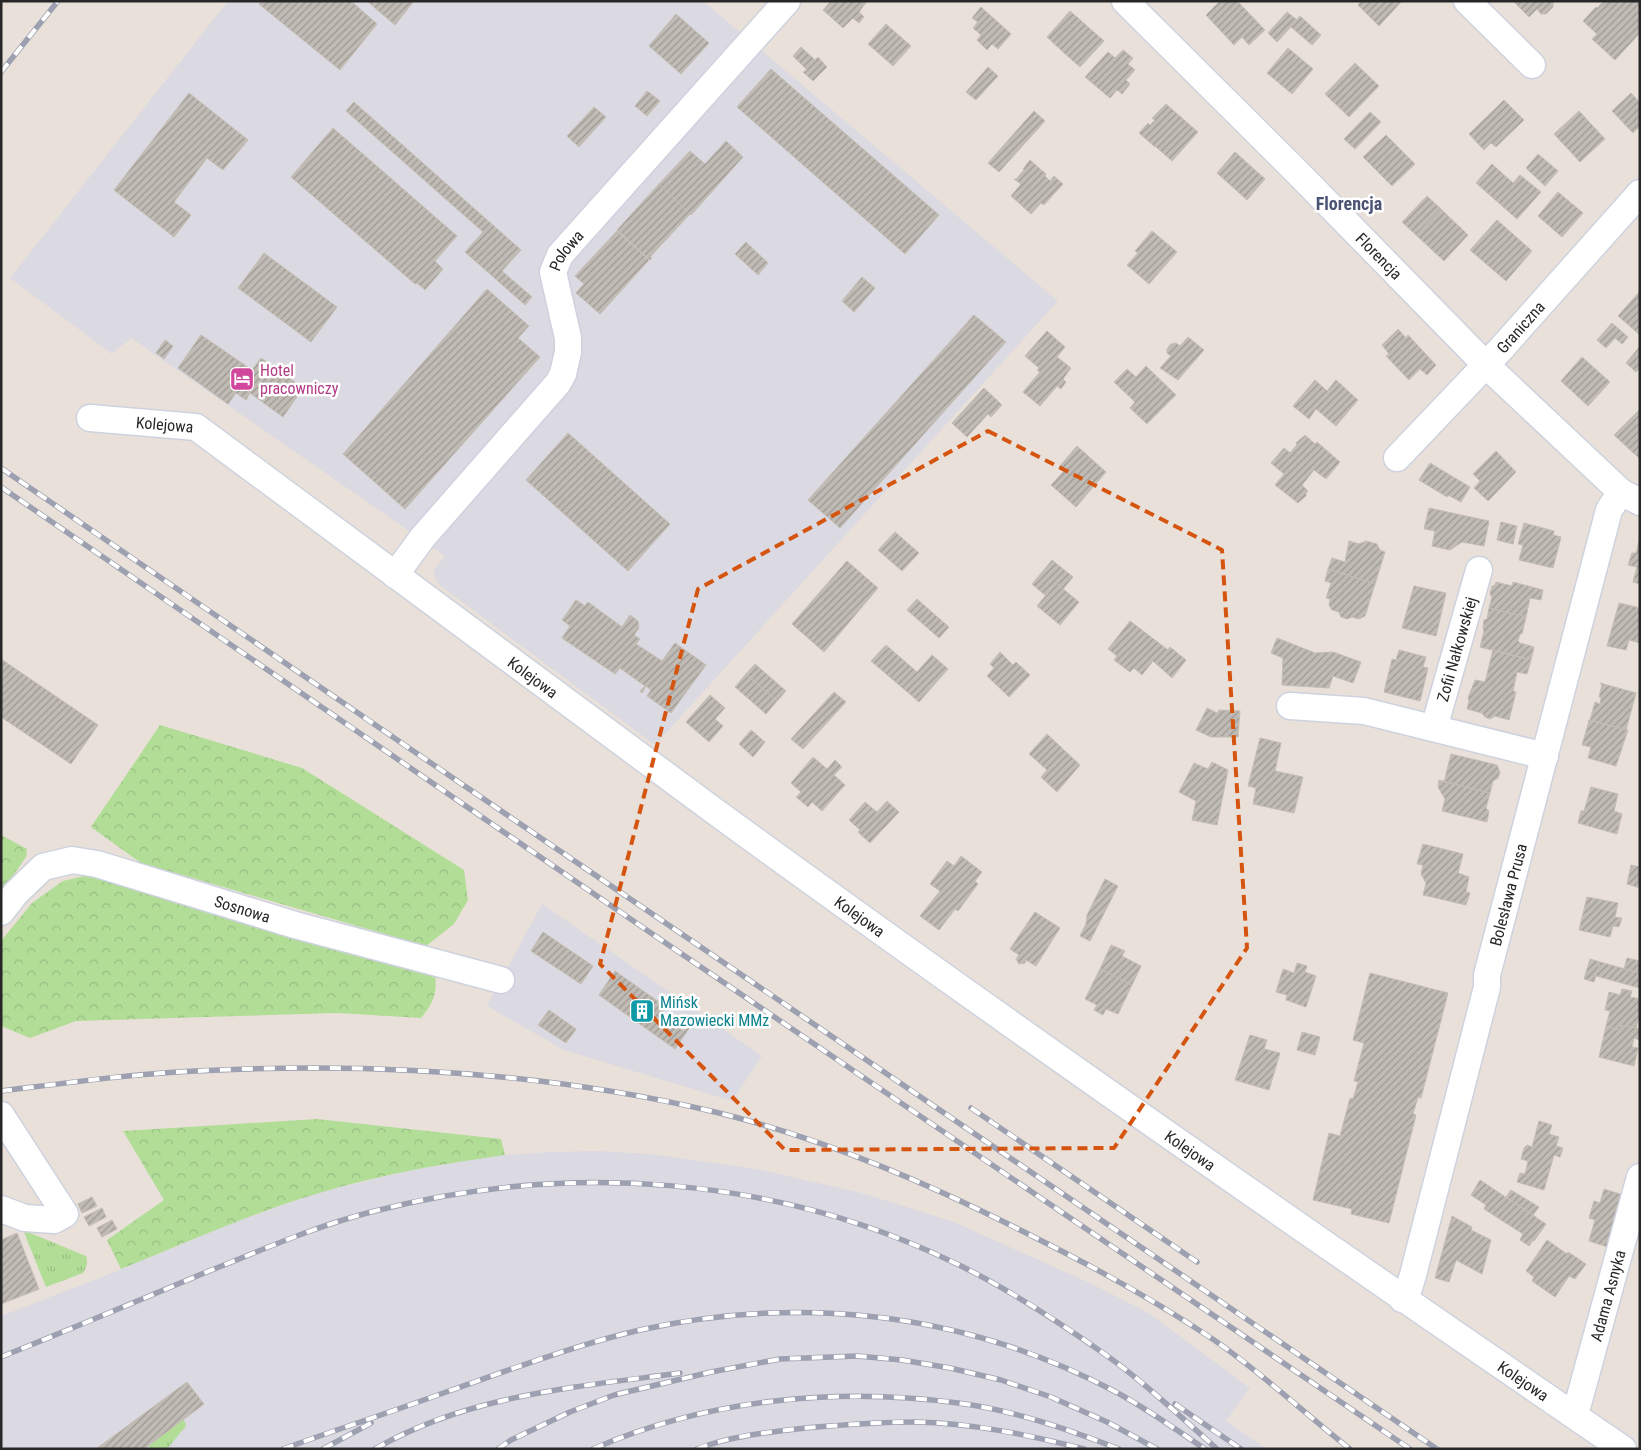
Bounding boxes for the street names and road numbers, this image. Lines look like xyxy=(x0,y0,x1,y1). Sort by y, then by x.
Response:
street label: Polowa xyxy=(546,226,588,274)
street label: Florencja xyxy=(1352,229,1406,284)
street label: Graniczna xyxy=(1493,298,1549,357)
street label: Kolejowa xyxy=(135,413,194,437)
street label: Zofii Nałkowskiej xyxy=(1433,595,1481,704)
street label: Kolejowa xyxy=(504,653,561,702)
street label: Bolesława Prusa xyxy=(1486,842,1531,948)
street label: Sosnowa xyxy=(212,892,273,927)
street label: Kolejowa xyxy=(831,892,888,941)
street label: Kolejowa xyxy=(1161,1127,1219,1175)
street label: Adama Asnyka xyxy=(1587,1248,1630,1344)
street label: Kolejowa xyxy=(1494,1357,1552,1405)

